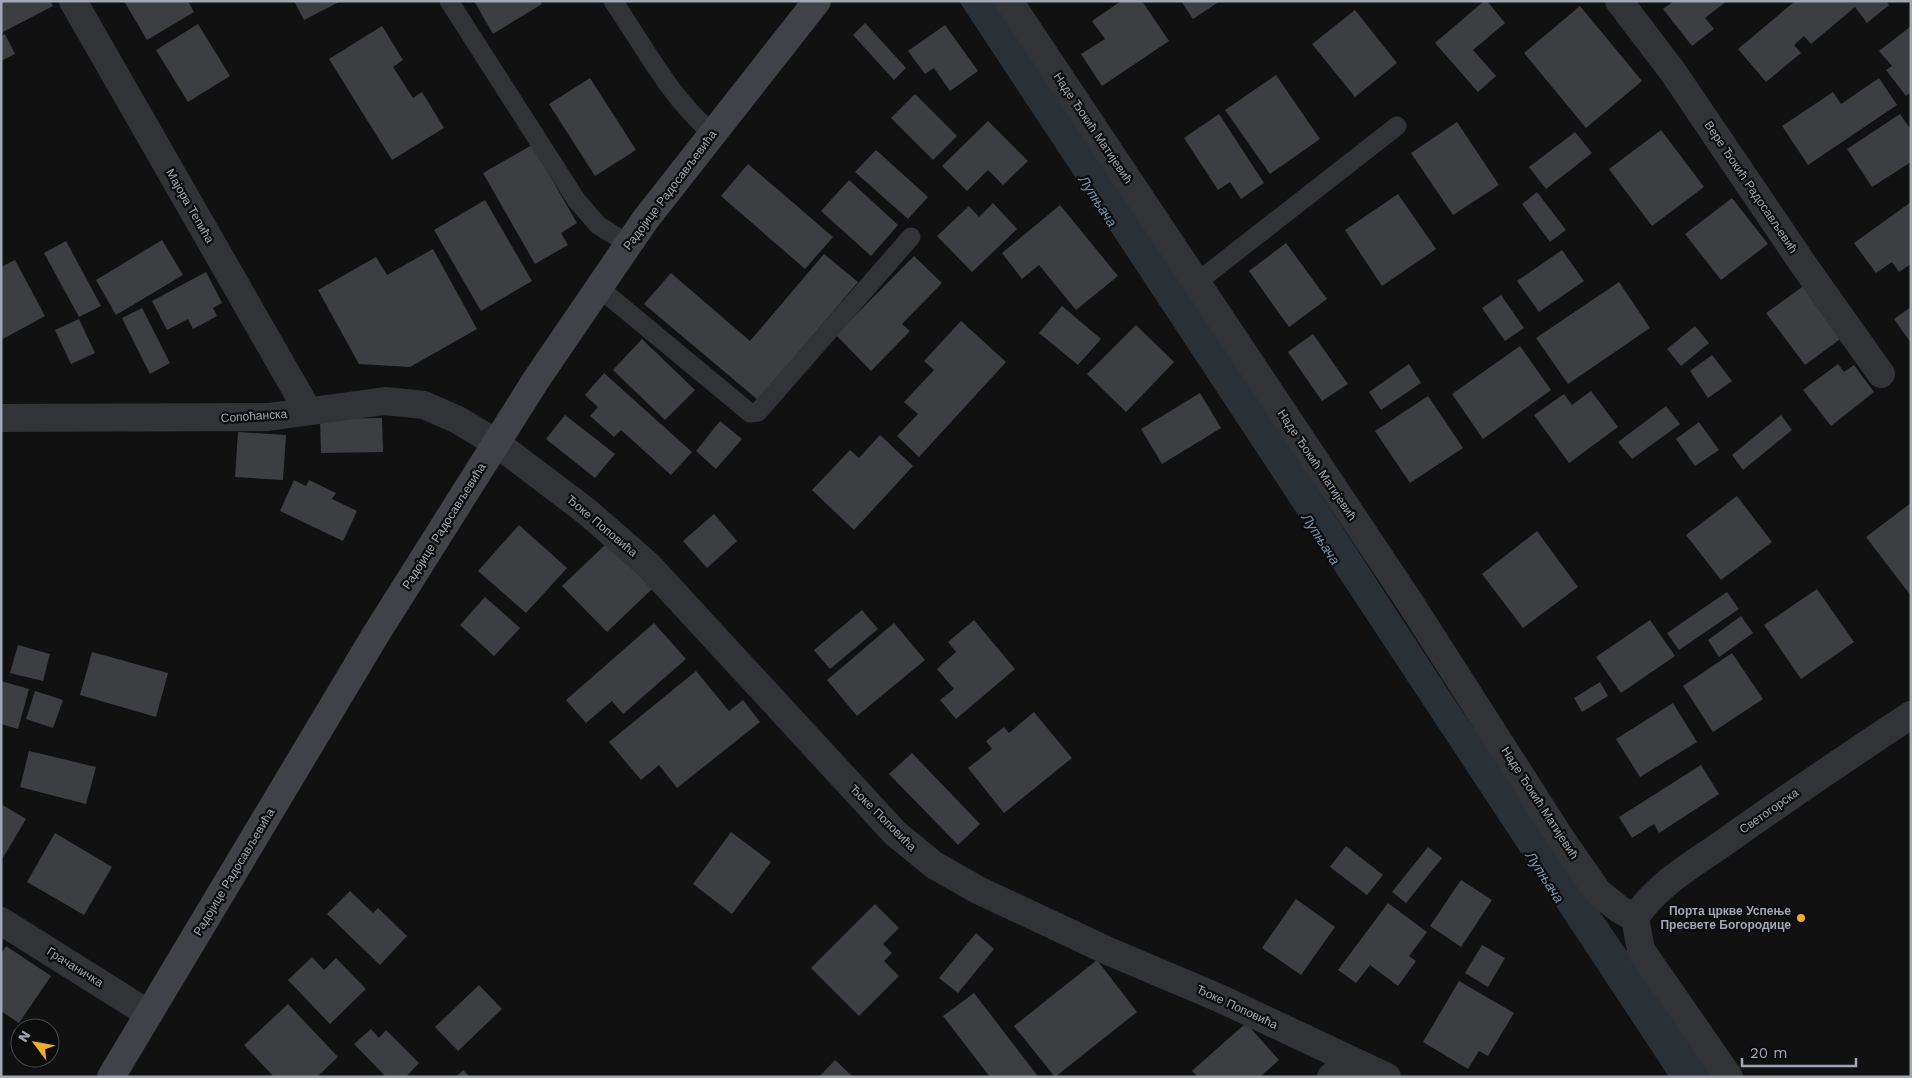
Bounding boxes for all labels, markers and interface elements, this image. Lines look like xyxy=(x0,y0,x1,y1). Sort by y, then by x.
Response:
street label: Наде Ђокић Матијевић xyxy=(1051,70,1135,186)
street label: Вере Ђокић Радосављевић xyxy=(1702,118,1800,256)
street label: Радојице Радосављевића xyxy=(621,127,720,252)
street label: Мајора Тепића xyxy=(163,166,217,246)
water label: Лупњача xyxy=(1075,172,1121,230)
street label: Сопоћанска xyxy=(220,407,288,425)
street label: Наде Ђокић Матијевић xyxy=(1275,407,1359,523)
street label: Радојице Радосављевића xyxy=(399,460,489,592)
street label: Ђоке Поповића xyxy=(564,492,640,560)
water label: Лупњача xyxy=(1298,510,1344,568)
street label: Наде Ђокић Матијевић xyxy=(1499,744,1581,862)
street label: Ђоке Поповића xyxy=(847,782,919,854)
street label: Светогорска xyxy=(1737,785,1801,836)
street label: Радојице Радосављевића xyxy=(190,806,278,938)
water label: Лупњача xyxy=(1522,848,1568,906)
place label: Порта цркве Успење Пресвете Богородице xyxy=(1660,904,1791,932)
marker: Порта цркве Успење Пресвете Богородице xyxy=(1795,912,1807,924)
street label: Грачаничка xyxy=(44,944,106,990)
street label: Ђоке Поповића xyxy=(1194,982,1280,1032)
north arrow xyxy=(10,1018,60,1068)
text: N xyxy=(14,1027,34,1045)
scale bar xyxy=(1742,1036,1856,1068)
text: 20 m xyxy=(1750,1044,1788,1062)

